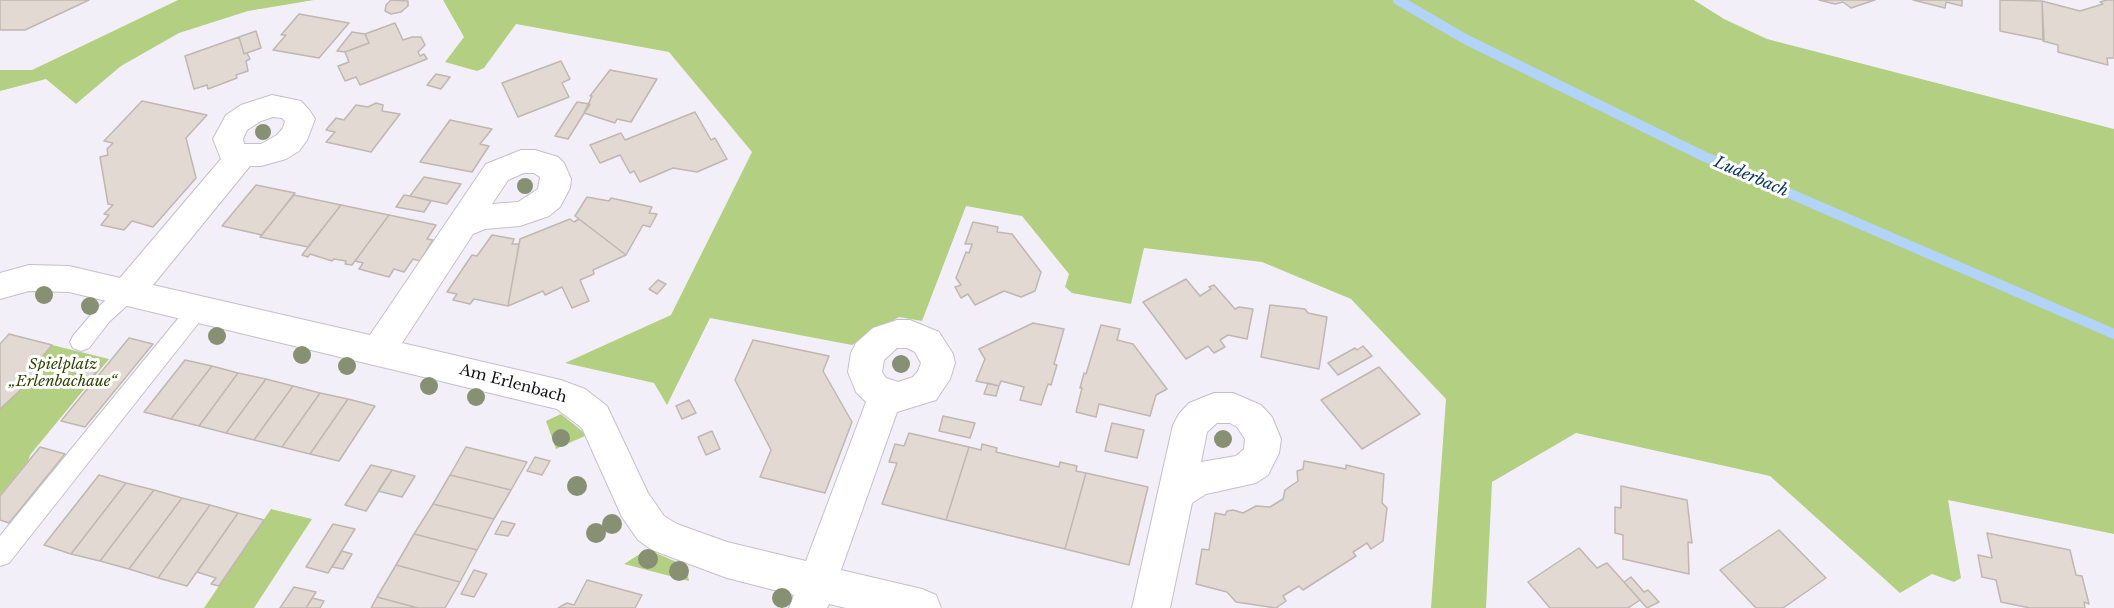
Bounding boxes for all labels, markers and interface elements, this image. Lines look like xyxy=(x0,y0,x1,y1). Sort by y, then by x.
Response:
water label: Luderbach xyxy=(1711,153,1791,201)
park label: Spielplatz „Erlenbachaue“ xyxy=(9,356,117,391)
street label: Am Erlenbach xyxy=(457,361,569,407)

